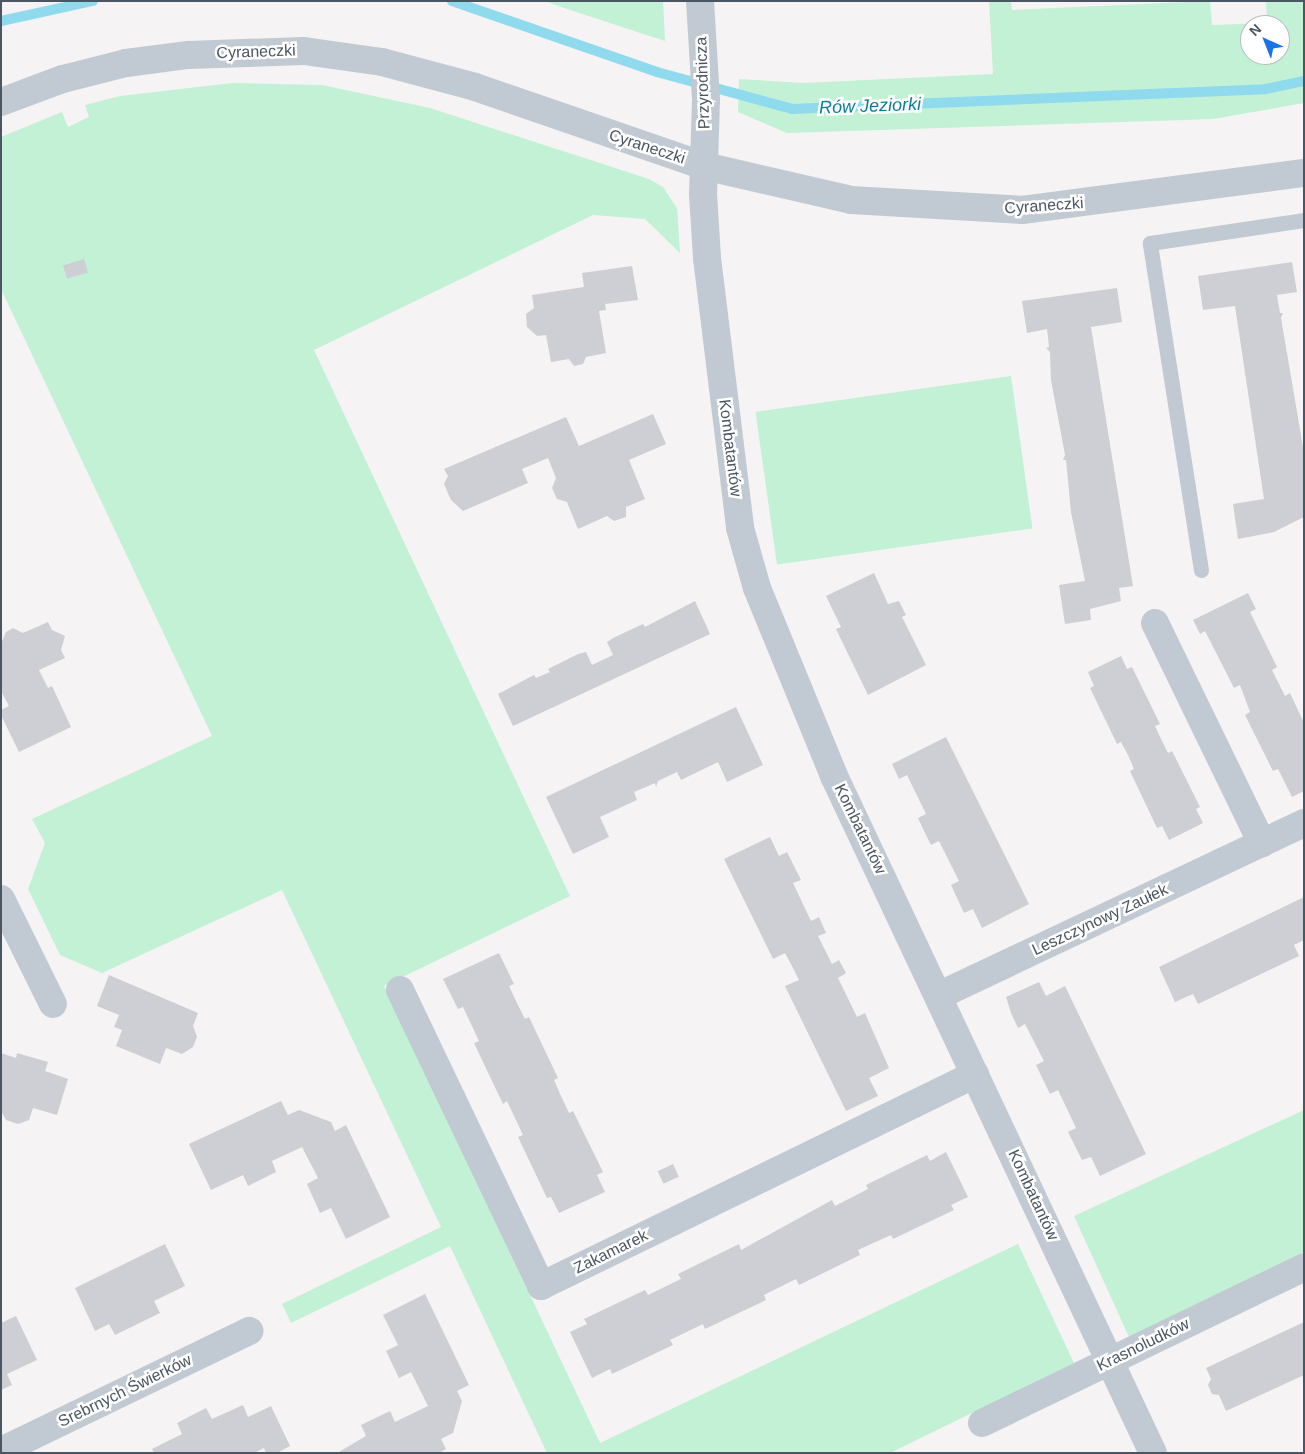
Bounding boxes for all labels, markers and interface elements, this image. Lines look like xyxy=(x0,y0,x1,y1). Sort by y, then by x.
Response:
north arrow xyxy=(1240,15,1290,65)
text: N xyxy=(1246,21,1264,39)
street label: Przyrodnicza xyxy=(692,36,714,130)
street label: Cyraneczki xyxy=(216,41,296,63)
water label: Rów Jeziorki xyxy=(819,93,921,119)
street label: Cyraneczki xyxy=(606,126,688,168)
street label: Cyraneczki xyxy=(1004,194,1084,218)
street label: Kombatantów xyxy=(715,398,745,498)
street label: Kombatantów xyxy=(830,781,890,877)
street label: Leszczynowy Zaułek xyxy=(1029,880,1171,960)
street label: Kombatantów xyxy=(1004,1147,1062,1243)
street label: Zakamarek xyxy=(571,1226,651,1278)
street label: Krasnoludków xyxy=(1094,1314,1192,1376)
street label: Srebrnych Świerków xyxy=(55,1350,195,1432)

